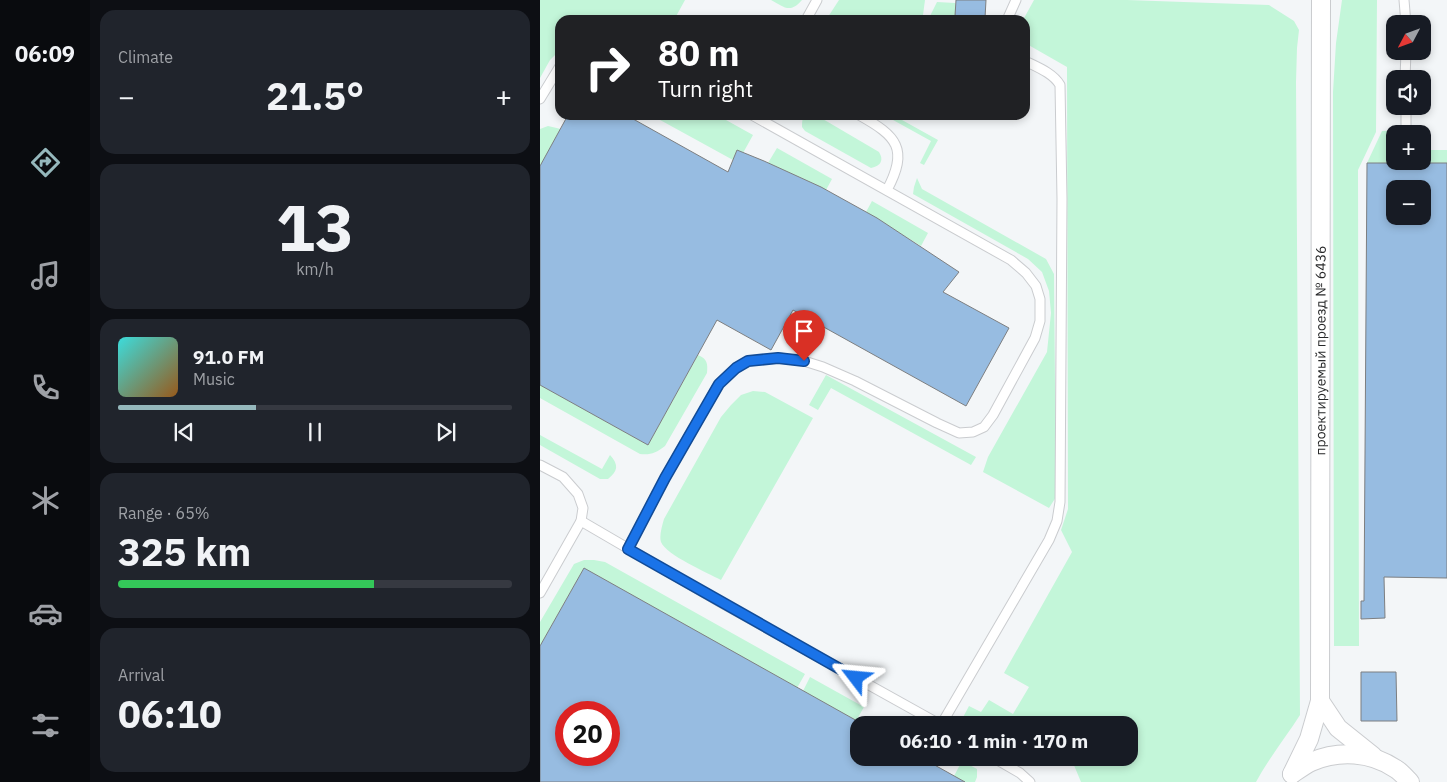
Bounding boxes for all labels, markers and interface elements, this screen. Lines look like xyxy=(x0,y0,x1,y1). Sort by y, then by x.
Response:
north arrow xyxy=(1386,15,1431,60)
map controls xyxy=(1386,15,1431,225)
text: 80 m xyxy=(658,30,740,76)
icon: right xyxy=(575,35,640,100)
text: 06:09 xyxy=(15,39,75,68)
text: Climate xyxy=(118,47,173,67)
button: sound xyxy=(1386,70,1431,115)
text: 21.5° xyxy=(266,71,364,120)
text: Turn right xyxy=(658,74,753,103)
text: − xyxy=(118,78,135,115)
text: + xyxy=(495,78,512,115)
button: + xyxy=(1386,125,1431,170)
icon: directions xyxy=(28,145,63,180)
button: − xyxy=(1386,180,1431,225)
text: 13 xyxy=(276,184,354,269)
street label: проектируемый проезд № 6436 xyxy=(1311,246,1330,455)
icon: music xyxy=(28,258,63,293)
text: km/h xyxy=(296,259,334,279)
pin xyxy=(783,310,825,361)
icon: arrive xyxy=(790,317,818,345)
text: 91.0 FM xyxy=(193,345,264,369)
text: Music xyxy=(193,369,235,389)
icon: phone xyxy=(28,370,63,405)
icon: previous xyxy=(170,418,198,446)
icon: pause xyxy=(301,418,329,446)
icon: next xyxy=(432,418,460,446)
icon: climate xyxy=(28,483,63,518)
text: Range · 65% xyxy=(118,503,210,523)
text: 325 km xyxy=(118,527,251,576)
icon: car xyxy=(28,596,63,631)
position arrow xyxy=(829,651,881,703)
text: Arrival xyxy=(118,665,165,685)
text: 06:10 xyxy=(118,689,222,738)
speed limit sign: 20 xyxy=(555,701,620,766)
icon: filters xyxy=(28,708,63,743)
text: 06:10 · 1 min · 170 m xyxy=(900,729,1088,753)

